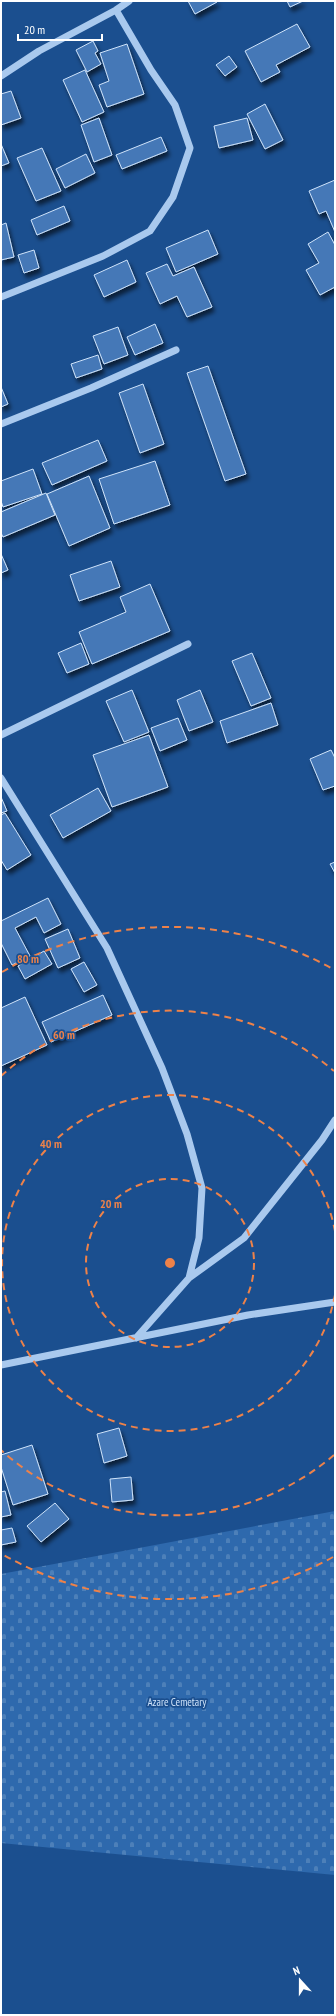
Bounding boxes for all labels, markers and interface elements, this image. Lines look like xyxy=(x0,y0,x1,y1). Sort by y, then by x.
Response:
scale bar xyxy=(18,16,102,42)
text: 20 m xyxy=(24,22,45,37)
text: 80 m xyxy=(17,951,39,966)
text: 60 m xyxy=(53,1027,75,1042)
text: 40 m xyxy=(40,1136,62,1151)
text: 20 m xyxy=(100,1196,122,1211)
centre of rings xyxy=(163,1256,177,1270)
park label: Azare Cemetary xyxy=(148,1695,207,1709)
north arrow xyxy=(280,1960,320,2000)
text: N xyxy=(291,1963,302,1978)

